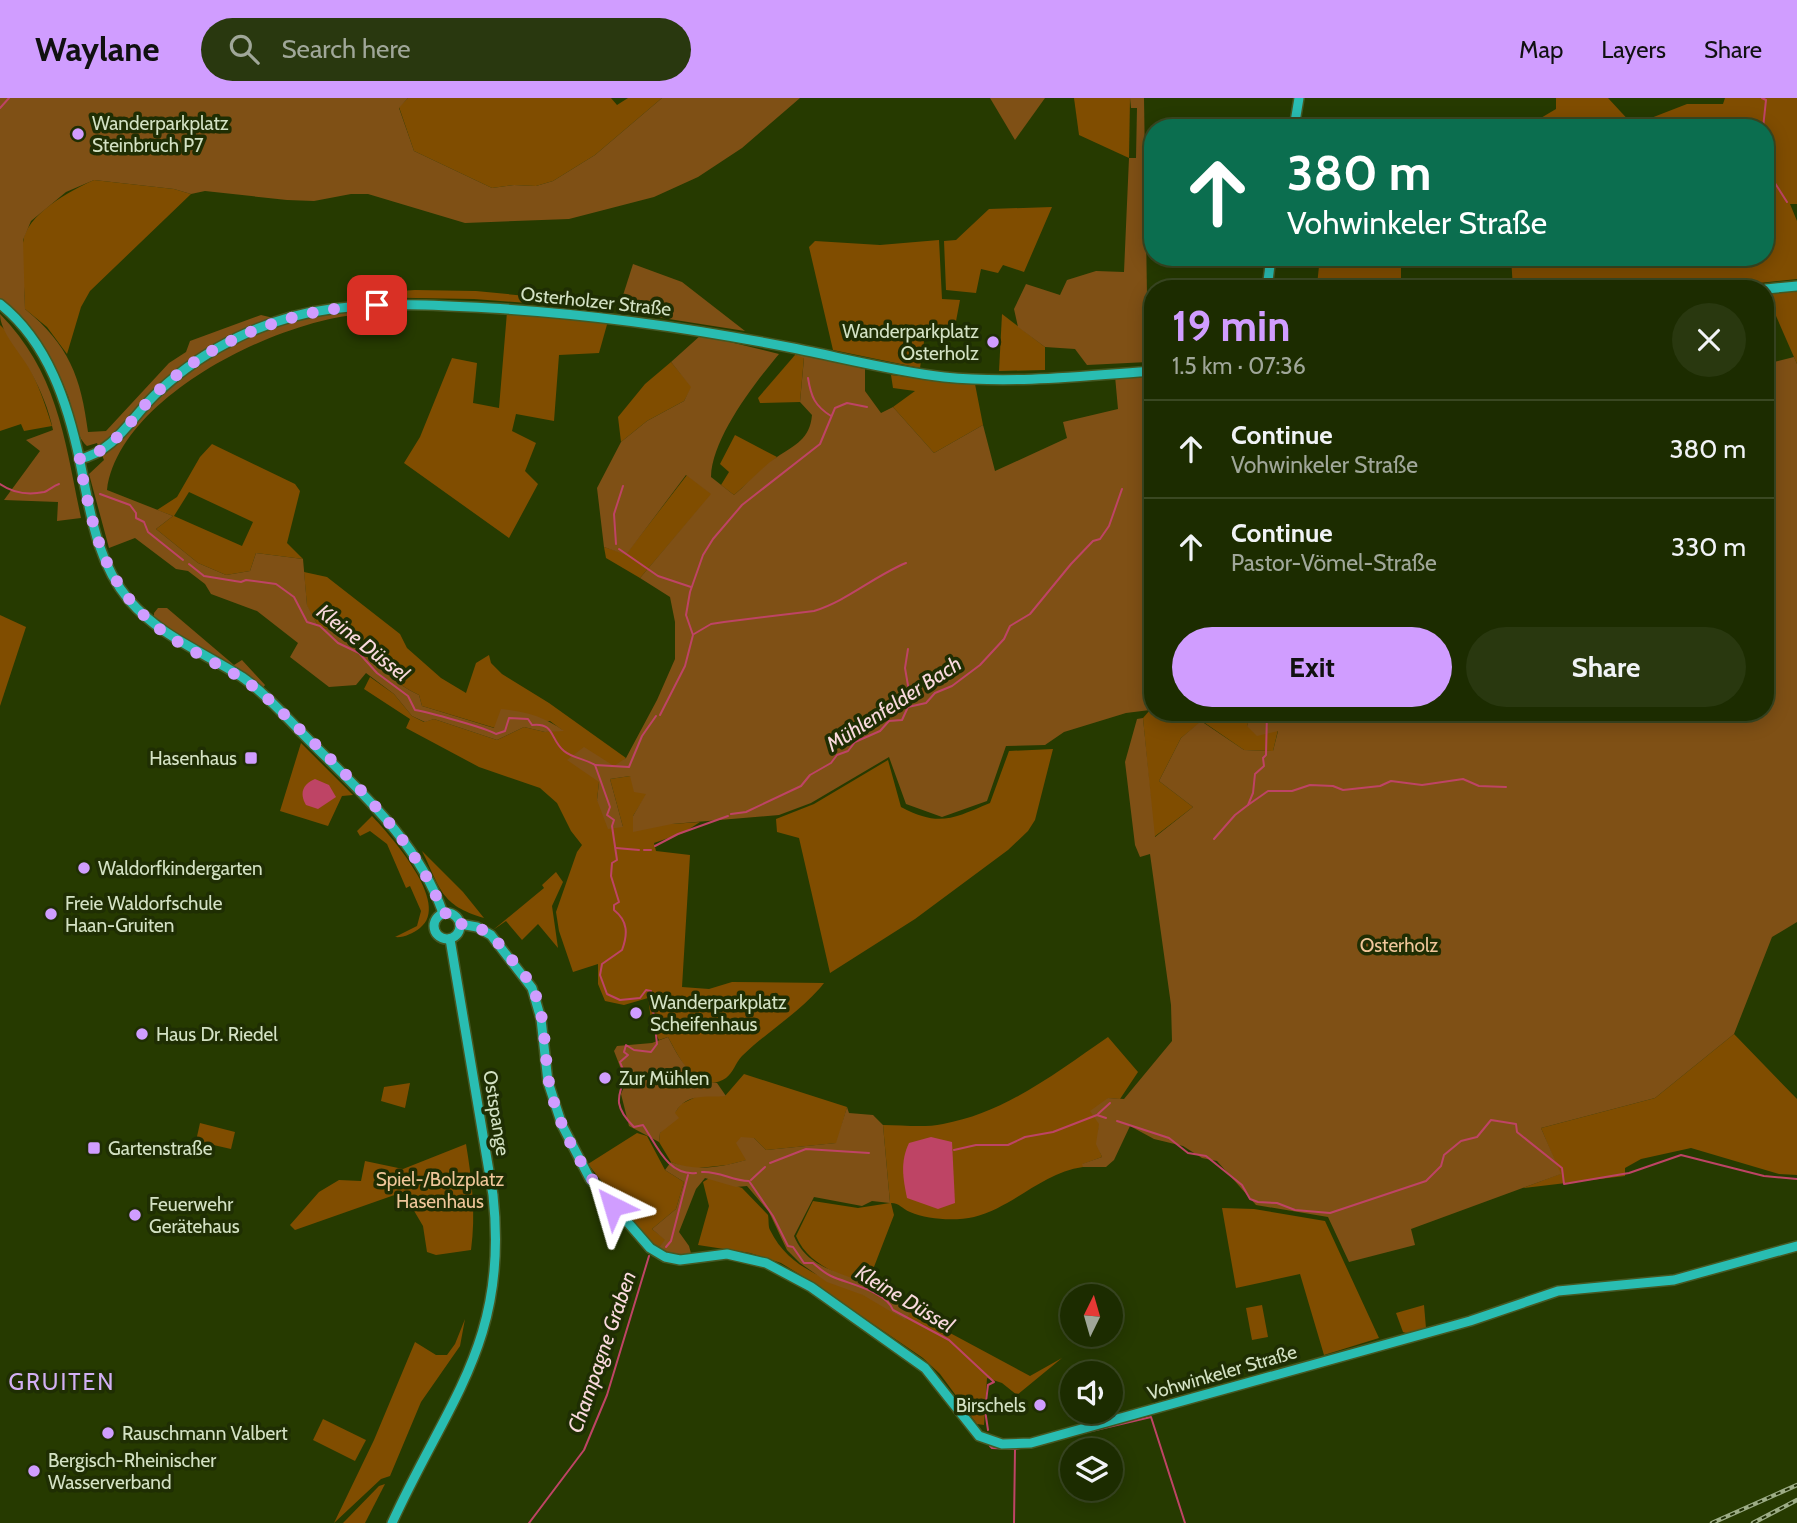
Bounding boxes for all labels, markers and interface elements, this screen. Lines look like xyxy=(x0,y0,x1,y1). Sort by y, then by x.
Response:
search box xyxy=(201,18,691,81)
text: Waylane xyxy=(35,29,159,69)
icon: search xyxy=(225,30,263,68)
text: Search here xyxy=(281,33,411,65)
text: Map xyxy=(1519,35,1563,64)
text: Layers xyxy=(1601,35,1666,64)
text: Share xyxy=(1704,35,1762,64)
place label: Wanderparkplatz Steinbruch P7 xyxy=(92,112,229,157)
marker: Wanderparkplatz Steinbruch P7 xyxy=(70,126,86,142)
text: 380 m xyxy=(1287,143,1431,202)
icon: ahead xyxy=(1172,147,1263,238)
text: Vohwinkeler Straße xyxy=(1287,203,1547,242)
pin xyxy=(347,275,407,335)
street label: Osterholzer Straße xyxy=(520,282,673,321)
icon: arrive xyxy=(358,286,396,324)
text: 19 min xyxy=(1172,300,1290,352)
button: close xyxy=(1672,303,1746,377)
place label: Wanderparkplatz Osterholz xyxy=(842,320,979,365)
marker: Wanderparkplatz Osterholz xyxy=(985,334,1001,350)
text: 1.5 km · 07:36 xyxy=(1172,352,1306,380)
text: Continue xyxy=(1231,419,1333,451)
icon: ahead xyxy=(1172,430,1210,468)
text: 380 m xyxy=(1669,433,1746,465)
text: Vohwinkeler Straße xyxy=(1231,451,1418,479)
text: Continue xyxy=(1231,517,1333,549)
icon: ahead xyxy=(1172,528,1210,566)
text: 330 m xyxy=(1671,531,1746,563)
text: Pastor-Vömel-Straße xyxy=(1231,549,1437,577)
water label: Kleine Düssel xyxy=(312,599,415,686)
button: Exit xyxy=(1172,627,1452,707)
button: Share xyxy=(1466,627,1746,707)
water label: Mühlenfelder Bach xyxy=(821,651,966,757)
place label: Hasenhaus xyxy=(149,747,237,770)
marker: Hasenhaus xyxy=(243,750,259,766)
place label: Waldorfkindergarten xyxy=(98,857,263,880)
marker: Waldorfkindergarten xyxy=(76,860,92,876)
place label: Freie Waldorfschule Haan-Gruiten xyxy=(65,892,223,937)
marker: Freie Waldorfschule Haan-Gruiten xyxy=(43,906,59,922)
park label: Osterholz xyxy=(1360,934,1438,957)
place label: Wanderparkplatz Scheifenhaus xyxy=(650,991,787,1036)
marker: Wanderparkplatz Scheifenhaus xyxy=(628,1005,644,1021)
place label: Haus Dr. Riedel xyxy=(156,1023,278,1046)
marker: Haus Dr. Riedel xyxy=(134,1026,150,1042)
place label: Zur Mühlen xyxy=(619,1067,709,1090)
street label: Ostspange xyxy=(478,1069,515,1158)
marker: Zur Mühlen xyxy=(597,1070,613,1086)
place label: Gartenstraße xyxy=(108,1137,213,1160)
marker: Gartenstraße xyxy=(86,1140,102,1156)
park label: Spiel-/Bolzplatz Hasenhaus xyxy=(376,1168,504,1213)
position arrow xyxy=(576,1169,650,1243)
place label: Feuerwehr Gerätehaus xyxy=(149,1193,240,1238)
marker: Feuerwehr Gerätehaus xyxy=(127,1207,143,1223)
water label: Kleine Düssel xyxy=(852,1259,959,1338)
water label: Champagne Graben xyxy=(562,1268,641,1436)
north arrow xyxy=(1060,1284,1124,1348)
map controls xyxy=(1060,1284,1123,1501)
street label: Vohwinkeler Straße xyxy=(1145,1340,1300,1405)
button: sound xyxy=(1060,1361,1123,1424)
district label: GRUITEN xyxy=(8,1368,116,1396)
place label: Birschels xyxy=(956,1394,1026,1417)
marker: Birschels xyxy=(1032,1397,1048,1413)
place label: Rauschmann Valbert xyxy=(122,1422,288,1445)
marker: Rauschmann Valbert xyxy=(100,1425,116,1441)
button: layers xyxy=(1060,1438,1123,1501)
place label: Bergisch-Rheinischer Wasserverband xyxy=(48,1449,216,1494)
marker: Bergisch-Rheinischer Wasserverband xyxy=(26,1463,42,1479)

